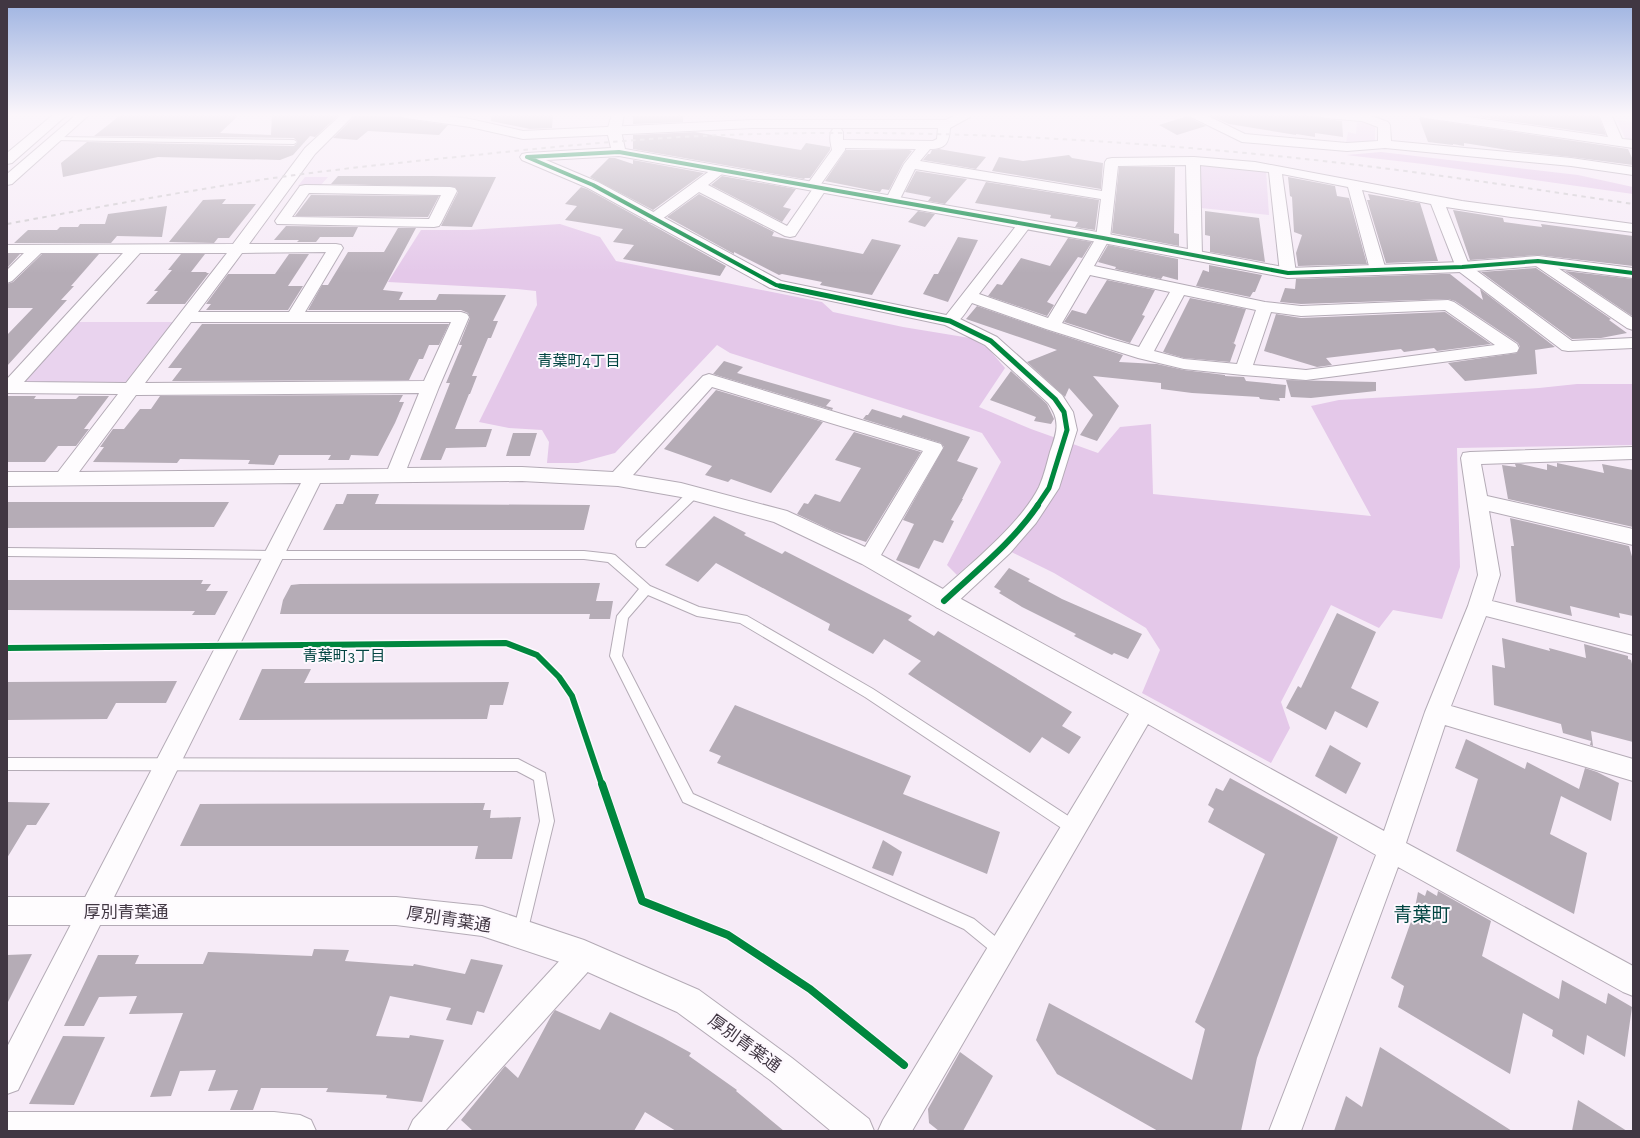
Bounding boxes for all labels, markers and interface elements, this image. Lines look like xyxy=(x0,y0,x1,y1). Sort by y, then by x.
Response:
district label: 青葉町4丁目 xyxy=(537,352,621,370)
district label: 青葉町3丁目 xyxy=(303,647,385,665)
street label: 厚別青葉通 xyxy=(84,902,169,922)
street label: 厚別青葉通 xyxy=(405,902,493,936)
district label: 青葉町 xyxy=(1393,903,1451,926)
street label: 厚別青葉通 xyxy=(705,1010,785,1076)

